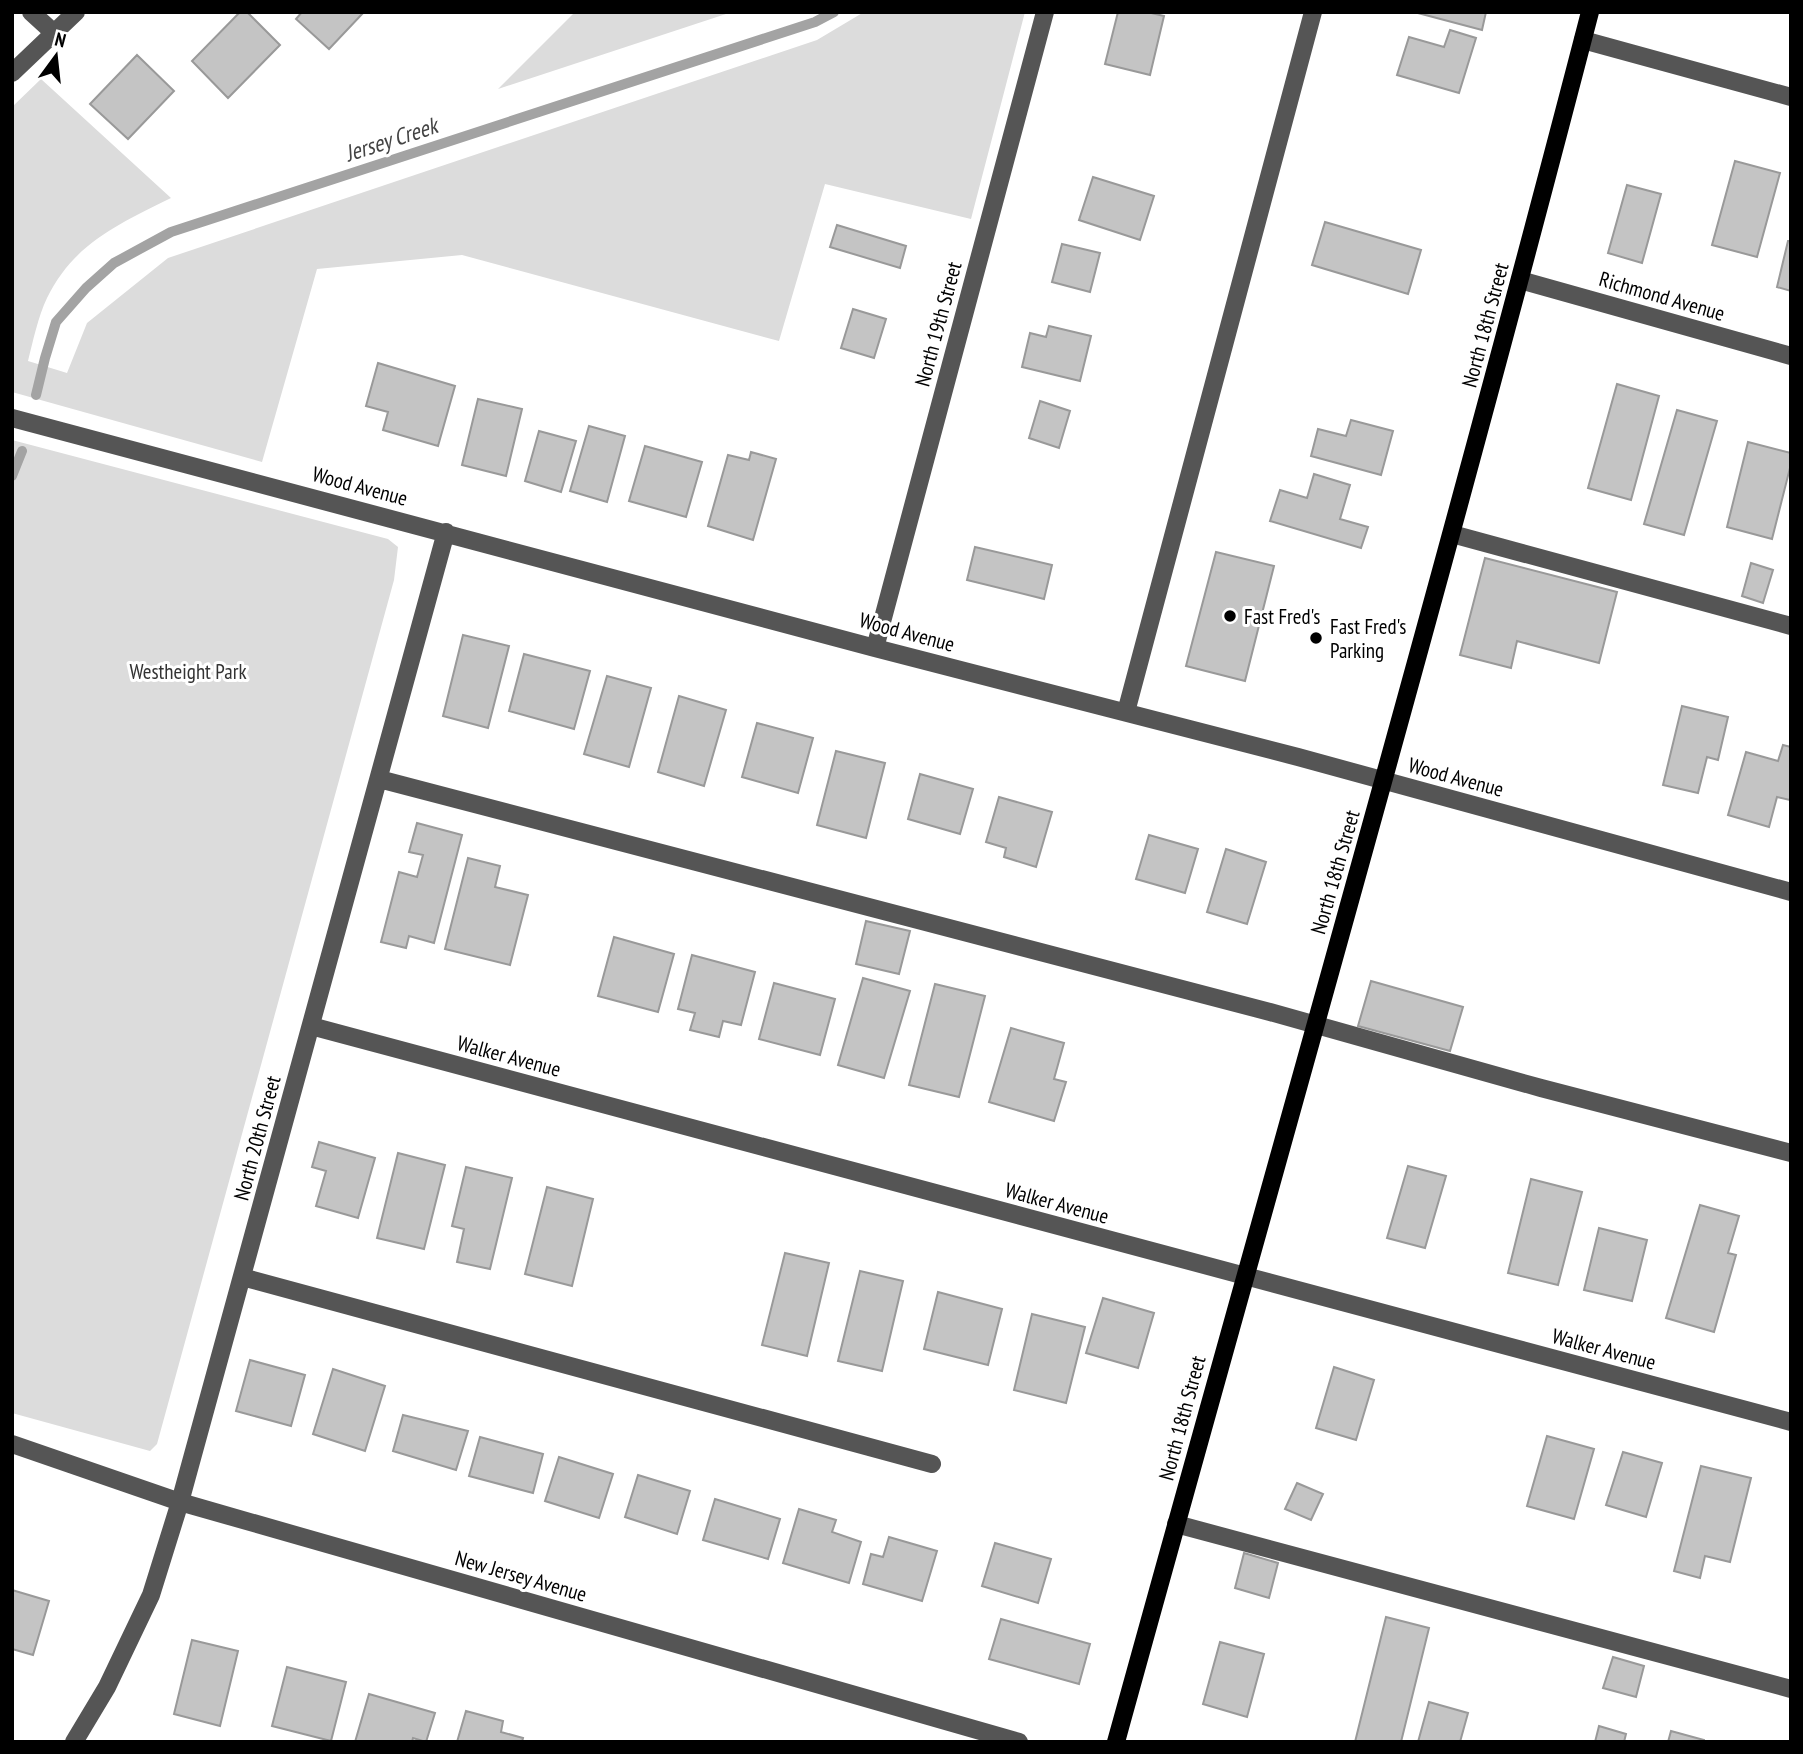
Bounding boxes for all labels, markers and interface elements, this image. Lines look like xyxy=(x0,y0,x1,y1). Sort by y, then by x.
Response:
north arrow xyxy=(21,21,91,91)
text: N xyxy=(52,27,68,52)
water label: Jersey Creek xyxy=(340,110,444,168)
street label: North 19th Street xyxy=(908,259,968,389)
street label: North 18th Street xyxy=(1455,260,1515,390)
street label: Richmond Avenue xyxy=(1596,265,1728,327)
street label: Wood Avenue xyxy=(309,460,411,512)
place label: Fast Fred's xyxy=(1244,603,1320,630)
street label: Wood Avenue xyxy=(856,606,958,658)
marker: Fast Fred's xyxy=(1222,608,1238,624)
place label: Fast Fred's Parking xyxy=(1330,613,1406,664)
marker: Fast Fred's Parking xyxy=(1308,630,1324,646)
park label: Westheight Park xyxy=(129,658,247,685)
street label: Wood Avenue xyxy=(1405,751,1507,803)
street label: North 18th Street xyxy=(1304,807,1366,937)
street label: Walker Avenue xyxy=(454,1029,564,1083)
street label: North 20th Street xyxy=(227,1073,287,1203)
street label: Walker Avenue xyxy=(1002,1176,1112,1230)
street label: Walker Avenue xyxy=(1549,1322,1659,1376)
street label: North 18th Street xyxy=(1152,1353,1212,1483)
street label: New Jersey Avenue xyxy=(452,1544,590,1608)

